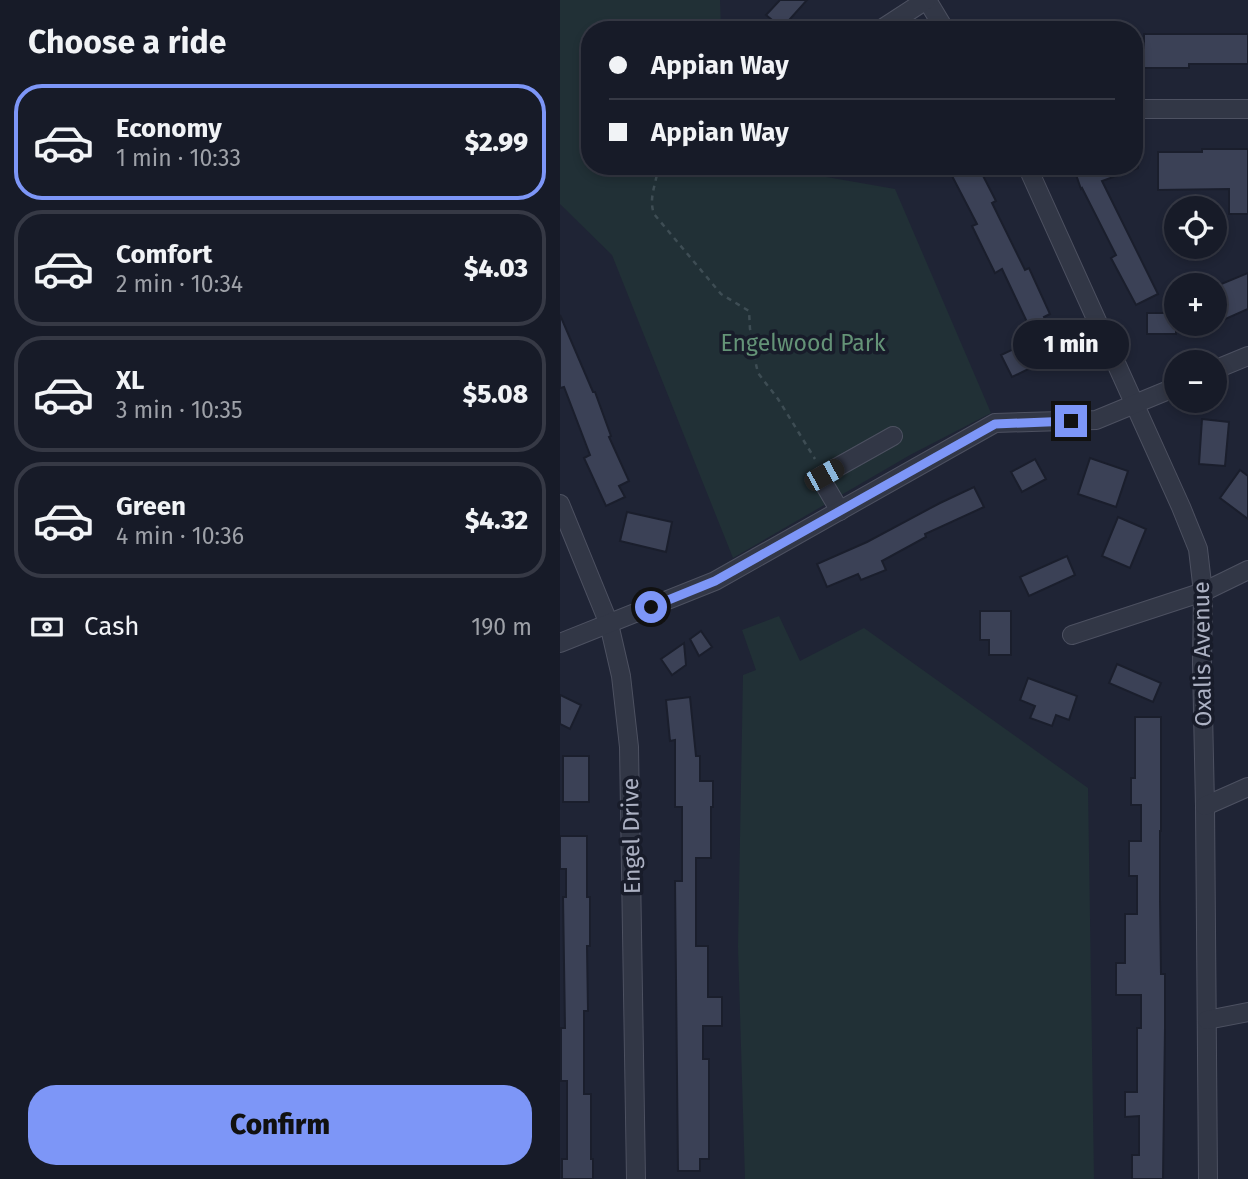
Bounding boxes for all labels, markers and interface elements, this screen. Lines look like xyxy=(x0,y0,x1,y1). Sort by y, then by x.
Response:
text: Choose a ride xyxy=(28,23,226,61)
text: Appian Way xyxy=(651,50,789,81)
icon: car xyxy=(32,111,95,174)
text: Economy xyxy=(116,113,222,144)
text: Appian Way xyxy=(651,117,789,148)
text: $2.99 xyxy=(465,127,528,158)
text: 1 min · 10:33 xyxy=(116,144,241,172)
map controls xyxy=(1164,196,1227,413)
button: locate xyxy=(1164,196,1227,259)
icon: car xyxy=(32,237,95,300)
text: Comfort xyxy=(116,239,212,270)
text: $4.03 xyxy=(464,253,528,284)
text: 2 min · 10:34 xyxy=(116,270,243,298)
button: + xyxy=(1164,273,1227,336)
callout: 1 min xyxy=(1013,320,1129,368)
park label: Engelwood Park xyxy=(721,329,886,357)
text: 1 min xyxy=(1043,330,1099,358)
button: − xyxy=(1164,350,1227,413)
icon: car xyxy=(32,363,95,426)
text: XL xyxy=(116,365,144,396)
text: $5.08 xyxy=(463,379,528,410)
text: 3 min · 10:35 xyxy=(116,396,242,424)
route end xyxy=(1055,405,1087,437)
car xyxy=(801,456,848,494)
icon: car xyxy=(32,489,95,552)
text: Green xyxy=(116,491,186,522)
text: $4.32 xyxy=(465,505,528,536)
text: 4 min · 10:36 xyxy=(116,522,244,550)
street label: Oxalis Avenue xyxy=(1187,581,1217,727)
route start xyxy=(635,591,667,623)
icon: cash xyxy=(28,608,66,646)
text: Cash xyxy=(84,611,140,642)
text: 190 m xyxy=(471,613,532,641)
street label: Engel Drive xyxy=(616,778,646,894)
button: Confirm xyxy=(28,1085,532,1165)

